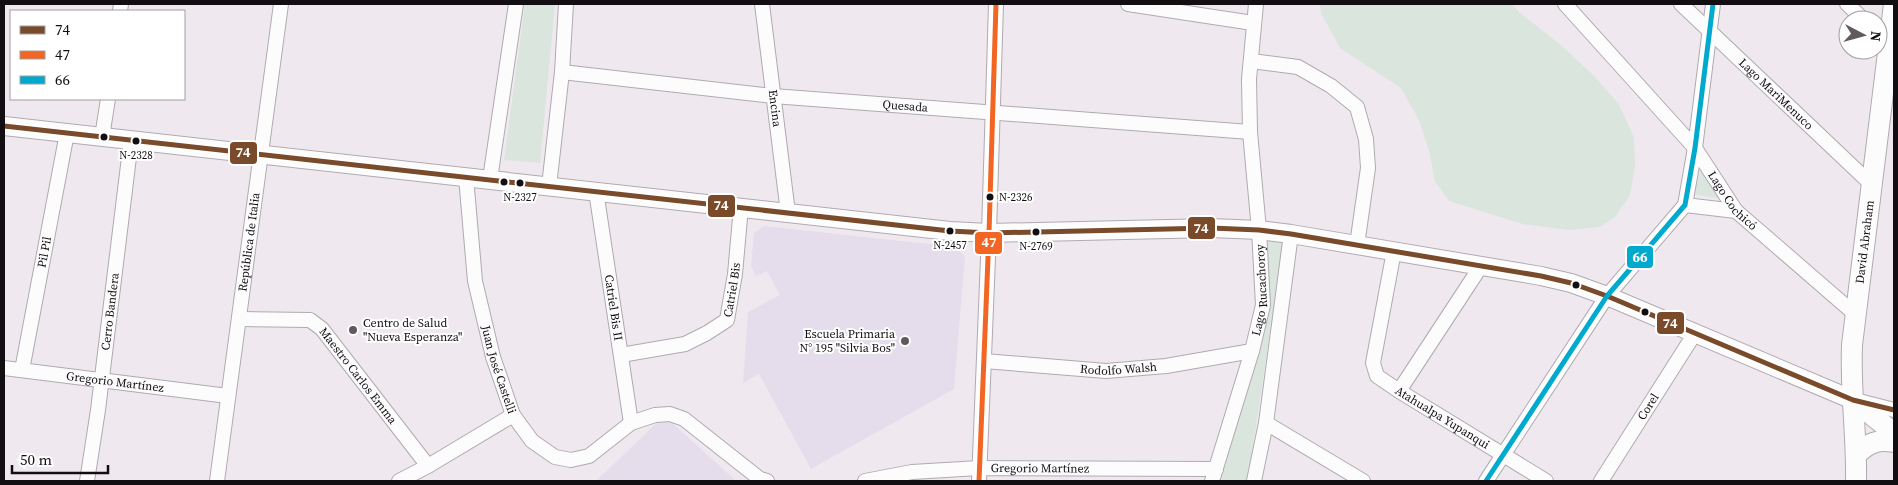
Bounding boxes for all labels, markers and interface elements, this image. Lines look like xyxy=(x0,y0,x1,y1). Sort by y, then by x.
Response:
legend xyxy=(10,10,185,100)
north arrow xyxy=(1838,10,1888,60)
text: 74 xyxy=(55,19,71,40)
text: N xyxy=(1865,30,1886,42)
text: 47 xyxy=(55,44,70,65)
street label: Lago MariMenuco xyxy=(1735,55,1817,134)
text: 66 xyxy=(55,69,70,90)
street label: Encina xyxy=(765,89,785,129)
street label: Quesada xyxy=(882,96,930,116)
unlabelled marker xyxy=(99,132,109,142)
marker: N-2328 xyxy=(131,136,141,146)
line badge: 74 xyxy=(229,141,258,165)
text: 74 xyxy=(235,142,251,162)
place label: N-2328 xyxy=(119,148,153,163)
street label: Lago Cochicó xyxy=(1704,168,1761,234)
unlabelled marker xyxy=(499,177,509,187)
marker: N-2327 xyxy=(515,178,525,188)
place label: N-2327 xyxy=(503,190,537,205)
place label: N-2326 xyxy=(999,190,1033,205)
street label: República de Italia xyxy=(234,191,264,293)
marker: N-2326 xyxy=(985,192,995,202)
line badge: 74 xyxy=(707,194,736,218)
text: 74 xyxy=(713,195,729,215)
street label: David Abraham xyxy=(1852,199,1878,284)
line badge: 74 xyxy=(1187,216,1216,240)
text: 74 xyxy=(1193,218,1209,238)
marker: N-2457 xyxy=(945,226,955,236)
marker: N-2769 xyxy=(1031,227,1041,237)
line badge: 47 xyxy=(974,231,1003,255)
text: 47 xyxy=(981,232,997,252)
street label: Pil Pil xyxy=(34,235,55,269)
place label: N-2457 xyxy=(933,238,967,253)
place label: N-2769 xyxy=(1019,239,1053,254)
street label: Lago Rucachoroy xyxy=(1248,243,1271,337)
line badge: 66 xyxy=(1626,245,1654,269)
text: 66 xyxy=(1632,247,1648,267)
street label: Catriel Bis xyxy=(720,262,744,318)
street label: Cerro Bandera xyxy=(97,271,123,351)
street label: Catriel Bis II xyxy=(601,274,626,342)
unlabelled marker xyxy=(1571,280,1581,290)
unlabelled marker xyxy=(1640,307,1650,317)
line badge: 74 xyxy=(1656,311,1685,335)
text: 74 xyxy=(1662,313,1678,333)
place label: Centro de Salud "Nueva Esperanza" xyxy=(363,315,462,345)
street label: Juan José Castelli xyxy=(478,323,520,416)
street label: Maestro Carlos Emma xyxy=(316,324,401,428)
marker: Centro de Salud "Nueva Esperanza" xyxy=(347,324,359,336)
place label: Escuela Primaria N° 195 "Silvia Bos" xyxy=(799,326,896,356)
marker: Escuela Primaria N° 195 "Silvia Bos" xyxy=(899,335,911,347)
street label: Rodolfo Walsh xyxy=(1080,359,1158,379)
street label: Gregorio Martínez xyxy=(65,368,165,396)
street label: Atahualpa Yupanqui xyxy=(1392,383,1493,453)
street label: Corel xyxy=(1634,390,1663,423)
scale bar xyxy=(12,442,109,474)
text: 50 m xyxy=(20,449,52,470)
street label: Gregorio Martínez xyxy=(991,460,1090,476)

